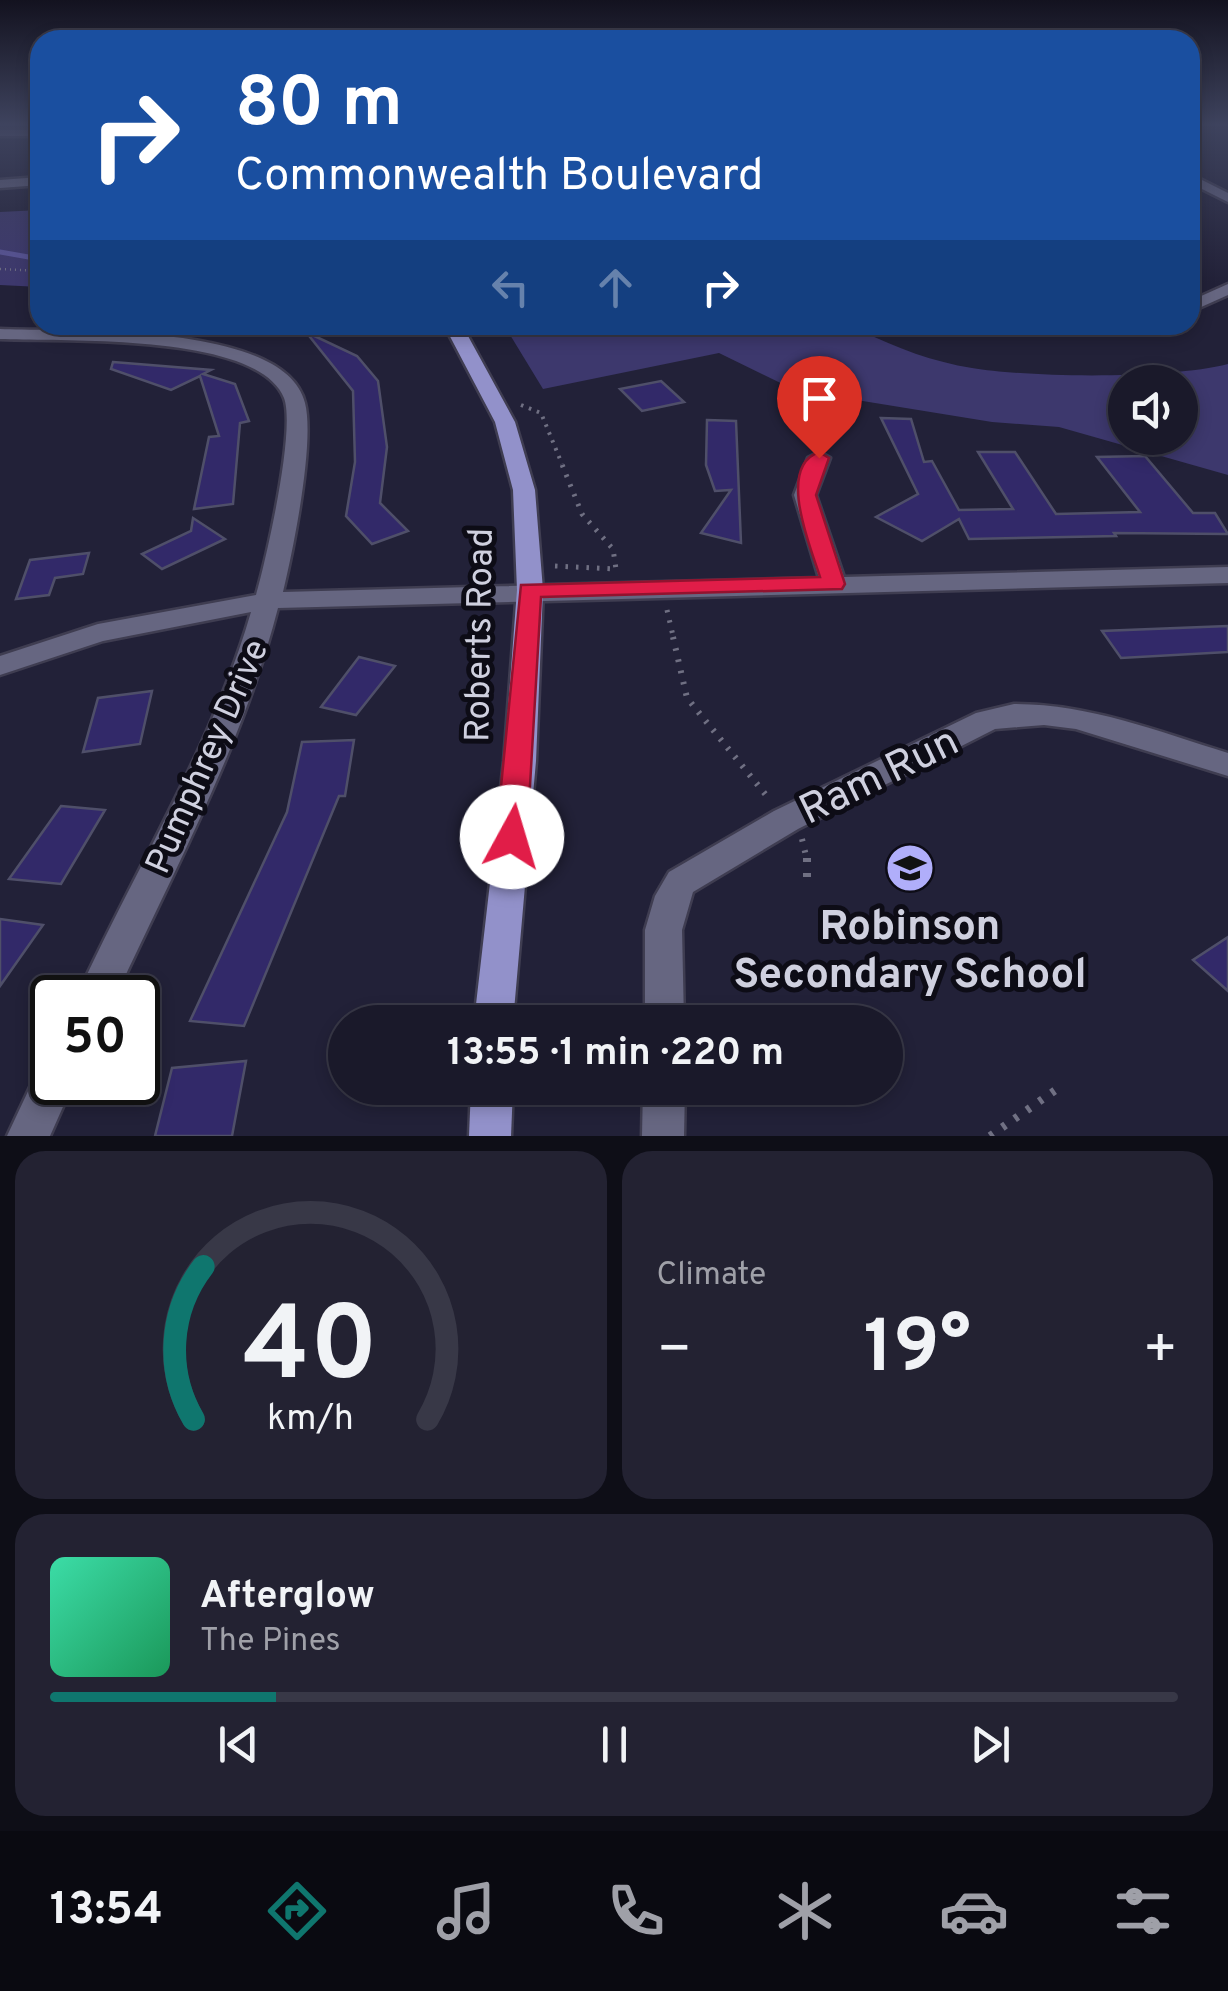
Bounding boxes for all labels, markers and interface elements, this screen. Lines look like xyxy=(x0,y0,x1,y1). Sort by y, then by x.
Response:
text: 80 m xyxy=(235,62,403,151)
icon: right xyxy=(70,70,200,200)
text: Commonwealth Boulevard xyxy=(235,149,763,206)
icon: left xyxy=(483,260,538,315)
icon: ahead xyxy=(588,260,643,315)
icon: right xyxy=(693,260,748,315)
pin xyxy=(777,356,862,459)
map controls xyxy=(1108,365,1198,455)
button: sound xyxy=(1108,365,1198,455)
icon: arrive xyxy=(792,371,847,426)
street label: Roberts Road xyxy=(457,528,505,742)
street label: Pumphrey Drive xyxy=(137,633,280,881)
street label: Ram Run xyxy=(792,717,968,839)
position arrow xyxy=(460,785,564,889)
school or university icon: Robinson Secondary School xyxy=(884,842,936,894)
place label: Robinson Secondary School xyxy=(733,902,1087,1003)
speed limit sign: 50 xyxy=(30,975,160,1105)
text: 13:55 · 1 min · 220 m xyxy=(447,1030,784,1079)
text: Climate xyxy=(657,1256,766,1296)
text: 40 xyxy=(243,1285,378,1417)
text: 19° xyxy=(864,1304,971,1399)
text: − xyxy=(657,1317,692,1387)
text: + xyxy=(1143,1317,1178,1387)
text: km/h xyxy=(267,1397,354,1443)
text: Afterglow xyxy=(200,1573,375,1622)
text: The Pines xyxy=(200,1622,341,1662)
icon: previous xyxy=(211,1717,266,1772)
icon: pause xyxy=(587,1717,642,1772)
icon: next xyxy=(963,1717,1018,1772)
icon: directions xyxy=(262,1876,332,1946)
icon: music xyxy=(431,1876,501,1946)
icon: phone xyxy=(601,1876,671,1946)
icon: climate xyxy=(770,1876,840,1946)
icon: car xyxy=(939,1876,1009,1946)
icon: filters xyxy=(1108,1876,1178,1946)
text: 13:54 xyxy=(50,1883,163,1940)

